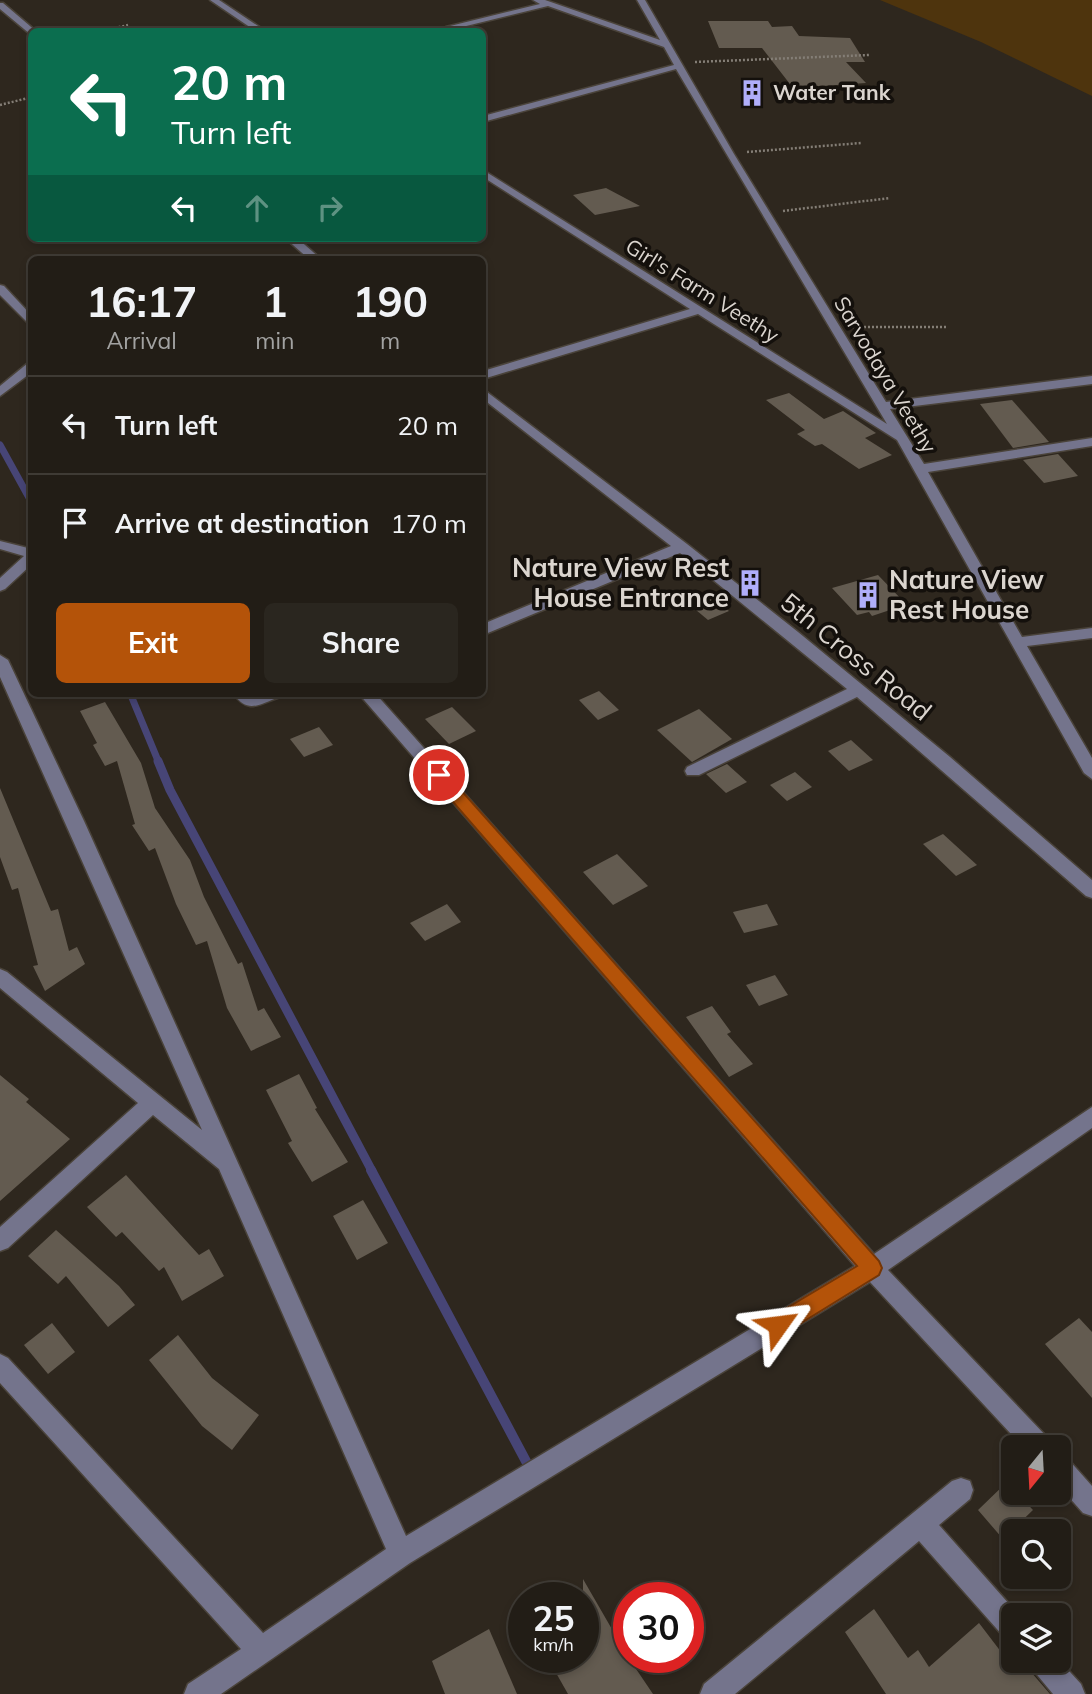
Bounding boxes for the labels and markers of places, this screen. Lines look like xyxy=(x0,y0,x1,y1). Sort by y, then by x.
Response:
building icon: Water Tank xyxy=(737,78,767,108)
place label: Water Tank xyxy=(773,79,891,105)
place label: Nature View Rest House Entrance xyxy=(512,551,729,614)
place label: Nature View Rest House xyxy=(889,563,1044,626)
building icon: Nature View Rest House Entrance xyxy=(735,568,765,598)
building icon: Nature View Rest House xyxy=(853,580,883,610)
pin xyxy=(409,745,469,805)

